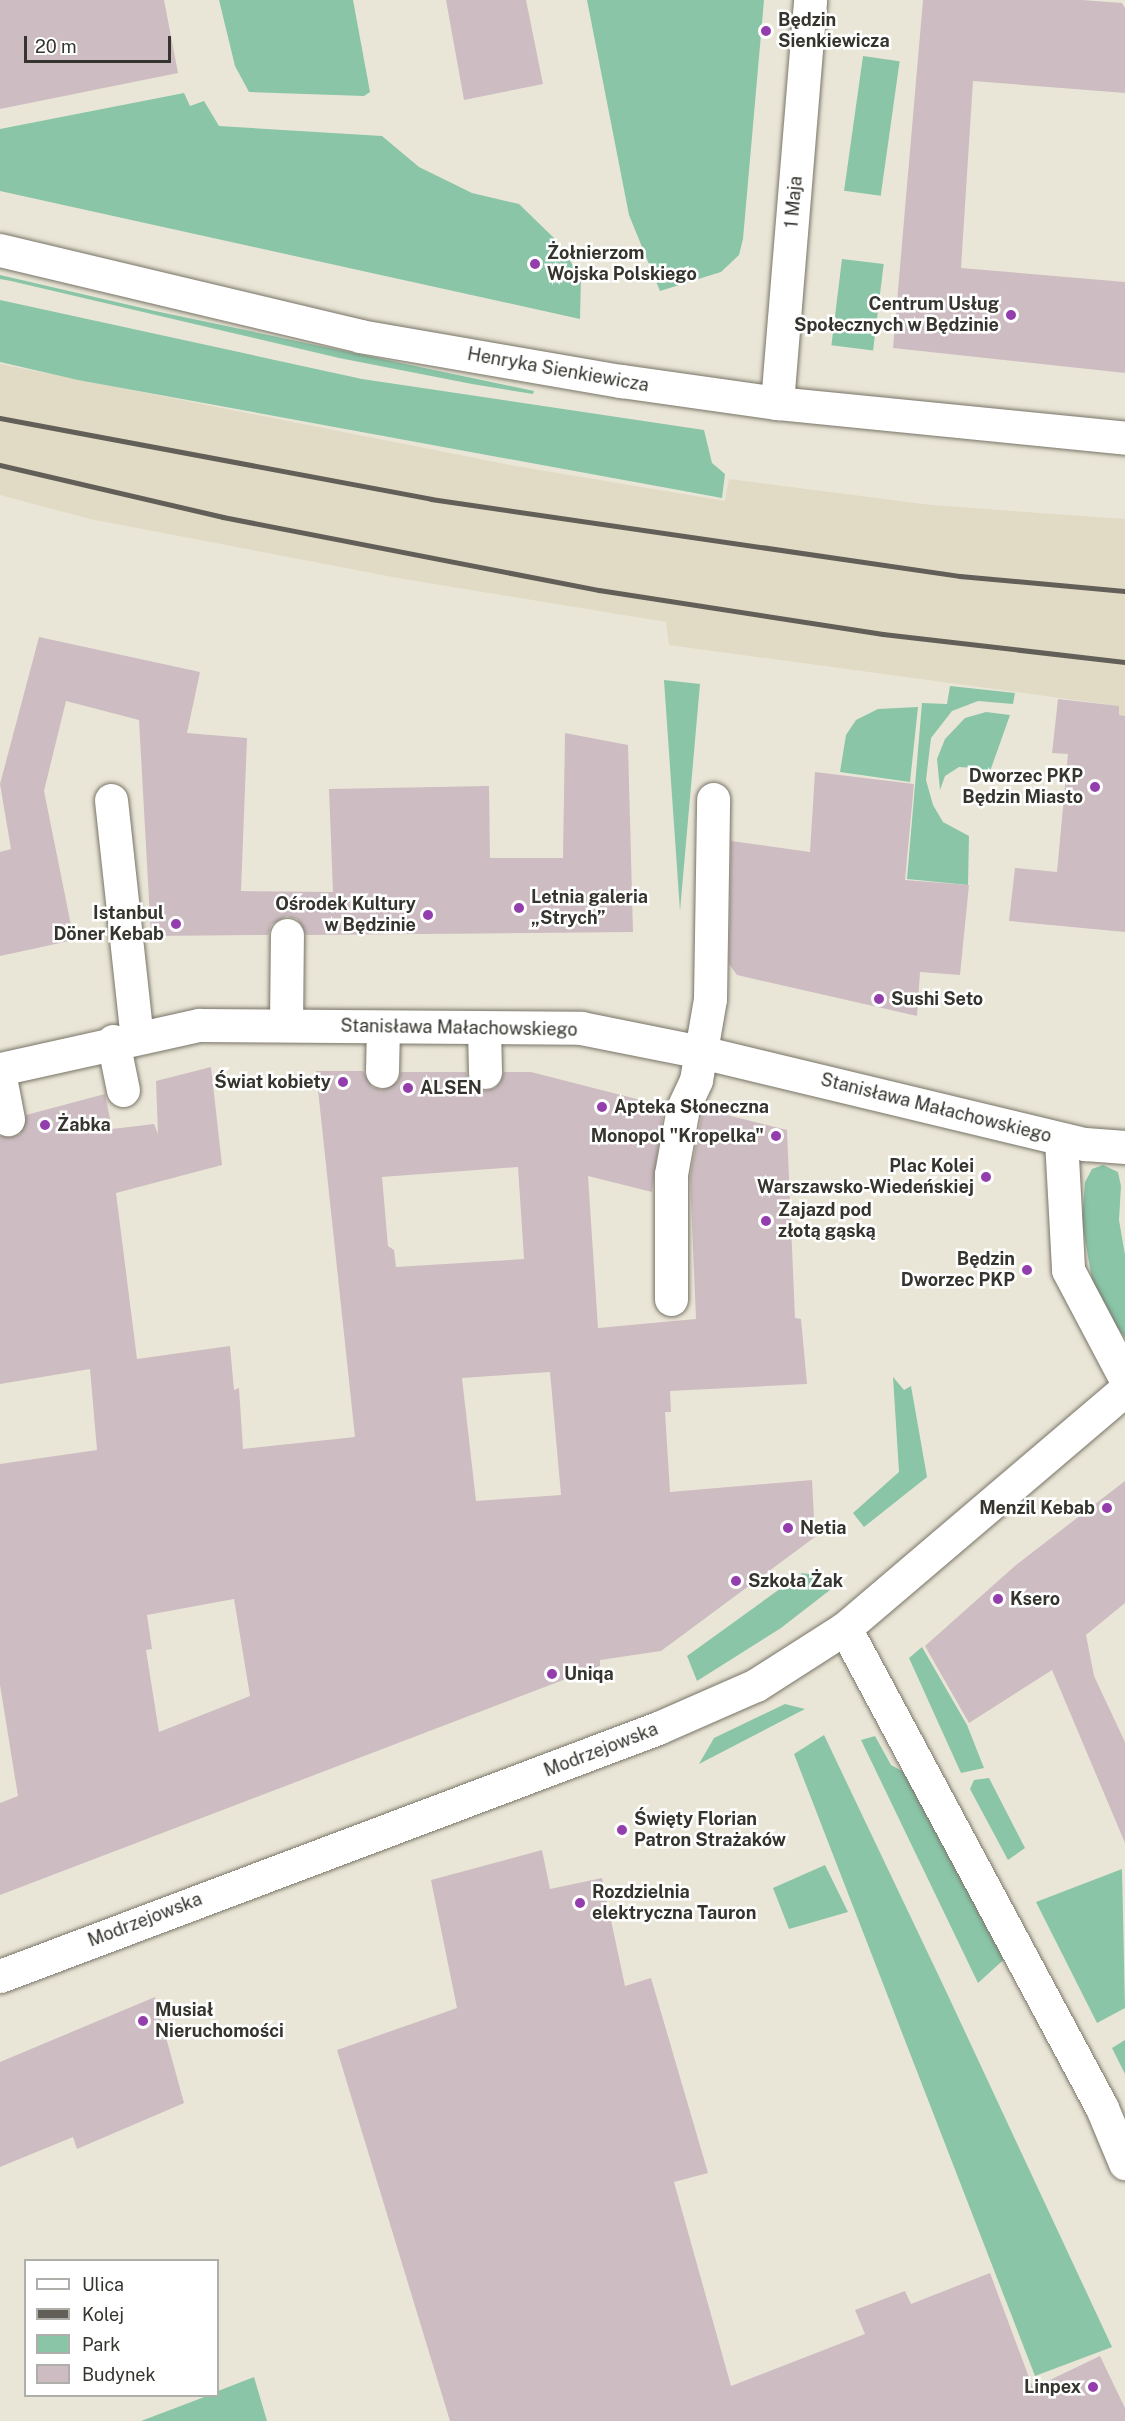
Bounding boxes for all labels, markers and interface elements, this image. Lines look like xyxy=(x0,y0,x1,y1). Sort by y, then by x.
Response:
place label: Będzin Sienkiewicza xyxy=(778,10,890,52)
scale bar xyxy=(27,24,174,62)
marker: Będzin Sienkiewicza xyxy=(759,24,773,38)
text: 20 m xyxy=(35,36,77,57)
street label: 1 Maja xyxy=(781,175,807,229)
place label: Żołnierzom Wojska Polskiego xyxy=(547,243,697,286)
marker: Żołnierzom Wojska Polskiego xyxy=(528,257,542,271)
place label: Centrum Usług Społecznych w Będzinie xyxy=(794,294,999,336)
marker: Centrum Usług Społecznych w Będzinie xyxy=(1004,308,1018,322)
street label: Henryka Sienkiewicza xyxy=(466,343,650,397)
place label: Dworzec PKP Będzin Miasto xyxy=(962,766,1083,808)
marker: Dworzec PKP Będzin Miasto xyxy=(1088,780,1102,794)
place label: Letnia galeria „Strych” xyxy=(531,887,648,930)
place label: Ośrodek Kultury w Będzinie xyxy=(275,894,416,936)
marker: Letnia galeria „Strych” xyxy=(512,901,526,915)
place label: Istanbul Döner Kebab xyxy=(53,903,164,946)
marker: Ośrodek Kultury w Będzinie xyxy=(421,908,435,922)
marker: Istanbul Döner Kebab xyxy=(169,917,183,931)
place label: Sushi Seto xyxy=(891,988,983,1010)
marker: Sushi Seto xyxy=(872,992,886,1006)
street label: Stanisława Małachowskiego xyxy=(340,1015,578,1041)
street label: Stanisława Małachowskiego xyxy=(818,1069,1054,1147)
place label: Świat kobiety xyxy=(214,1071,331,1093)
marker: Świat kobiety xyxy=(336,1075,350,1089)
place label: ALSEN xyxy=(420,1077,482,1099)
marker: ALSEN xyxy=(401,1081,415,1095)
place label: Apteka Słoneczna xyxy=(614,1096,769,1118)
marker: Apteka Słoneczna xyxy=(595,1100,609,1114)
place label: Żabka xyxy=(57,1114,111,1136)
marker: Żabka xyxy=(38,1118,52,1132)
place label: Monopol "Kropelka" xyxy=(591,1125,764,1147)
marker: Monopol "Kropelka" xyxy=(769,1129,783,1143)
place label: Plac Kolei Warszawsko-Wiedeńskiej xyxy=(757,1156,974,1198)
marker: Plac Kolei Warszawsko-Wiedeńskiej xyxy=(979,1170,993,1184)
place label: Zajazd pod złotą gąską xyxy=(778,1200,876,1242)
marker: Zajazd pod złotą gąską xyxy=(759,1214,773,1228)
place label: Będzin Dworzec PKP xyxy=(901,1249,1015,1292)
marker: Będzin Dworzec PKP xyxy=(1020,1263,1034,1277)
place label: Menzil Kebab xyxy=(979,1497,1095,1519)
marker: Menzil Kebab xyxy=(1100,1501,1114,1515)
place label: Netia xyxy=(800,1517,846,1539)
marker: Netia xyxy=(781,1521,795,1535)
place label: Szkoła Żak xyxy=(748,1570,843,1592)
marker: Szkoła Żak xyxy=(729,1574,743,1588)
place label: Ksero xyxy=(1010,1588,1060,1610)
marker: Ksero xyxy=(991,1592,1005,1606)
place label: Uniqa xyxy=(564,1663,614,1685)
marker: Uniqa xyxy=(545,1667,559,1681)
street label: Modrzejowska xyxy=(541,1718,661,1782)
place label: Święty Florian Patron Strażaków xyxy=(634,1809,786,1852)
marker: Święty Florian Patron Strażaków xyxy=(615,1823,629,1837)
place label: Rozdzielnia elektryczna Tauron xyxy=(592,1882,756,1924)
street label: Modrzejowska xyxy=(85,1888,205,1952)
marker: Rozdzielnia elektryczna Tauron xyxy=(573,1896,587,1910)
place label: Musiał Nieruchomości xyxy=(155,2000,284,2042)
marker: Musiał Nieruchomości xyxy=(136,2014,150,2028)
legend xyxy=(24,2259,219,2397)
text: Ulica xyxy=(82,2274,124,2295)
text: Kolej xyxy=(82,2304,124,2325)
text: Park xyxy=(82,2334,120,2355)
text: Budynek xyxy=(82,2364,156,2385)
place label: Linpex xyxy=(1024,2376,1081,2398)
marker: Linpex xyxy=(1086,2380,1100,2394)

